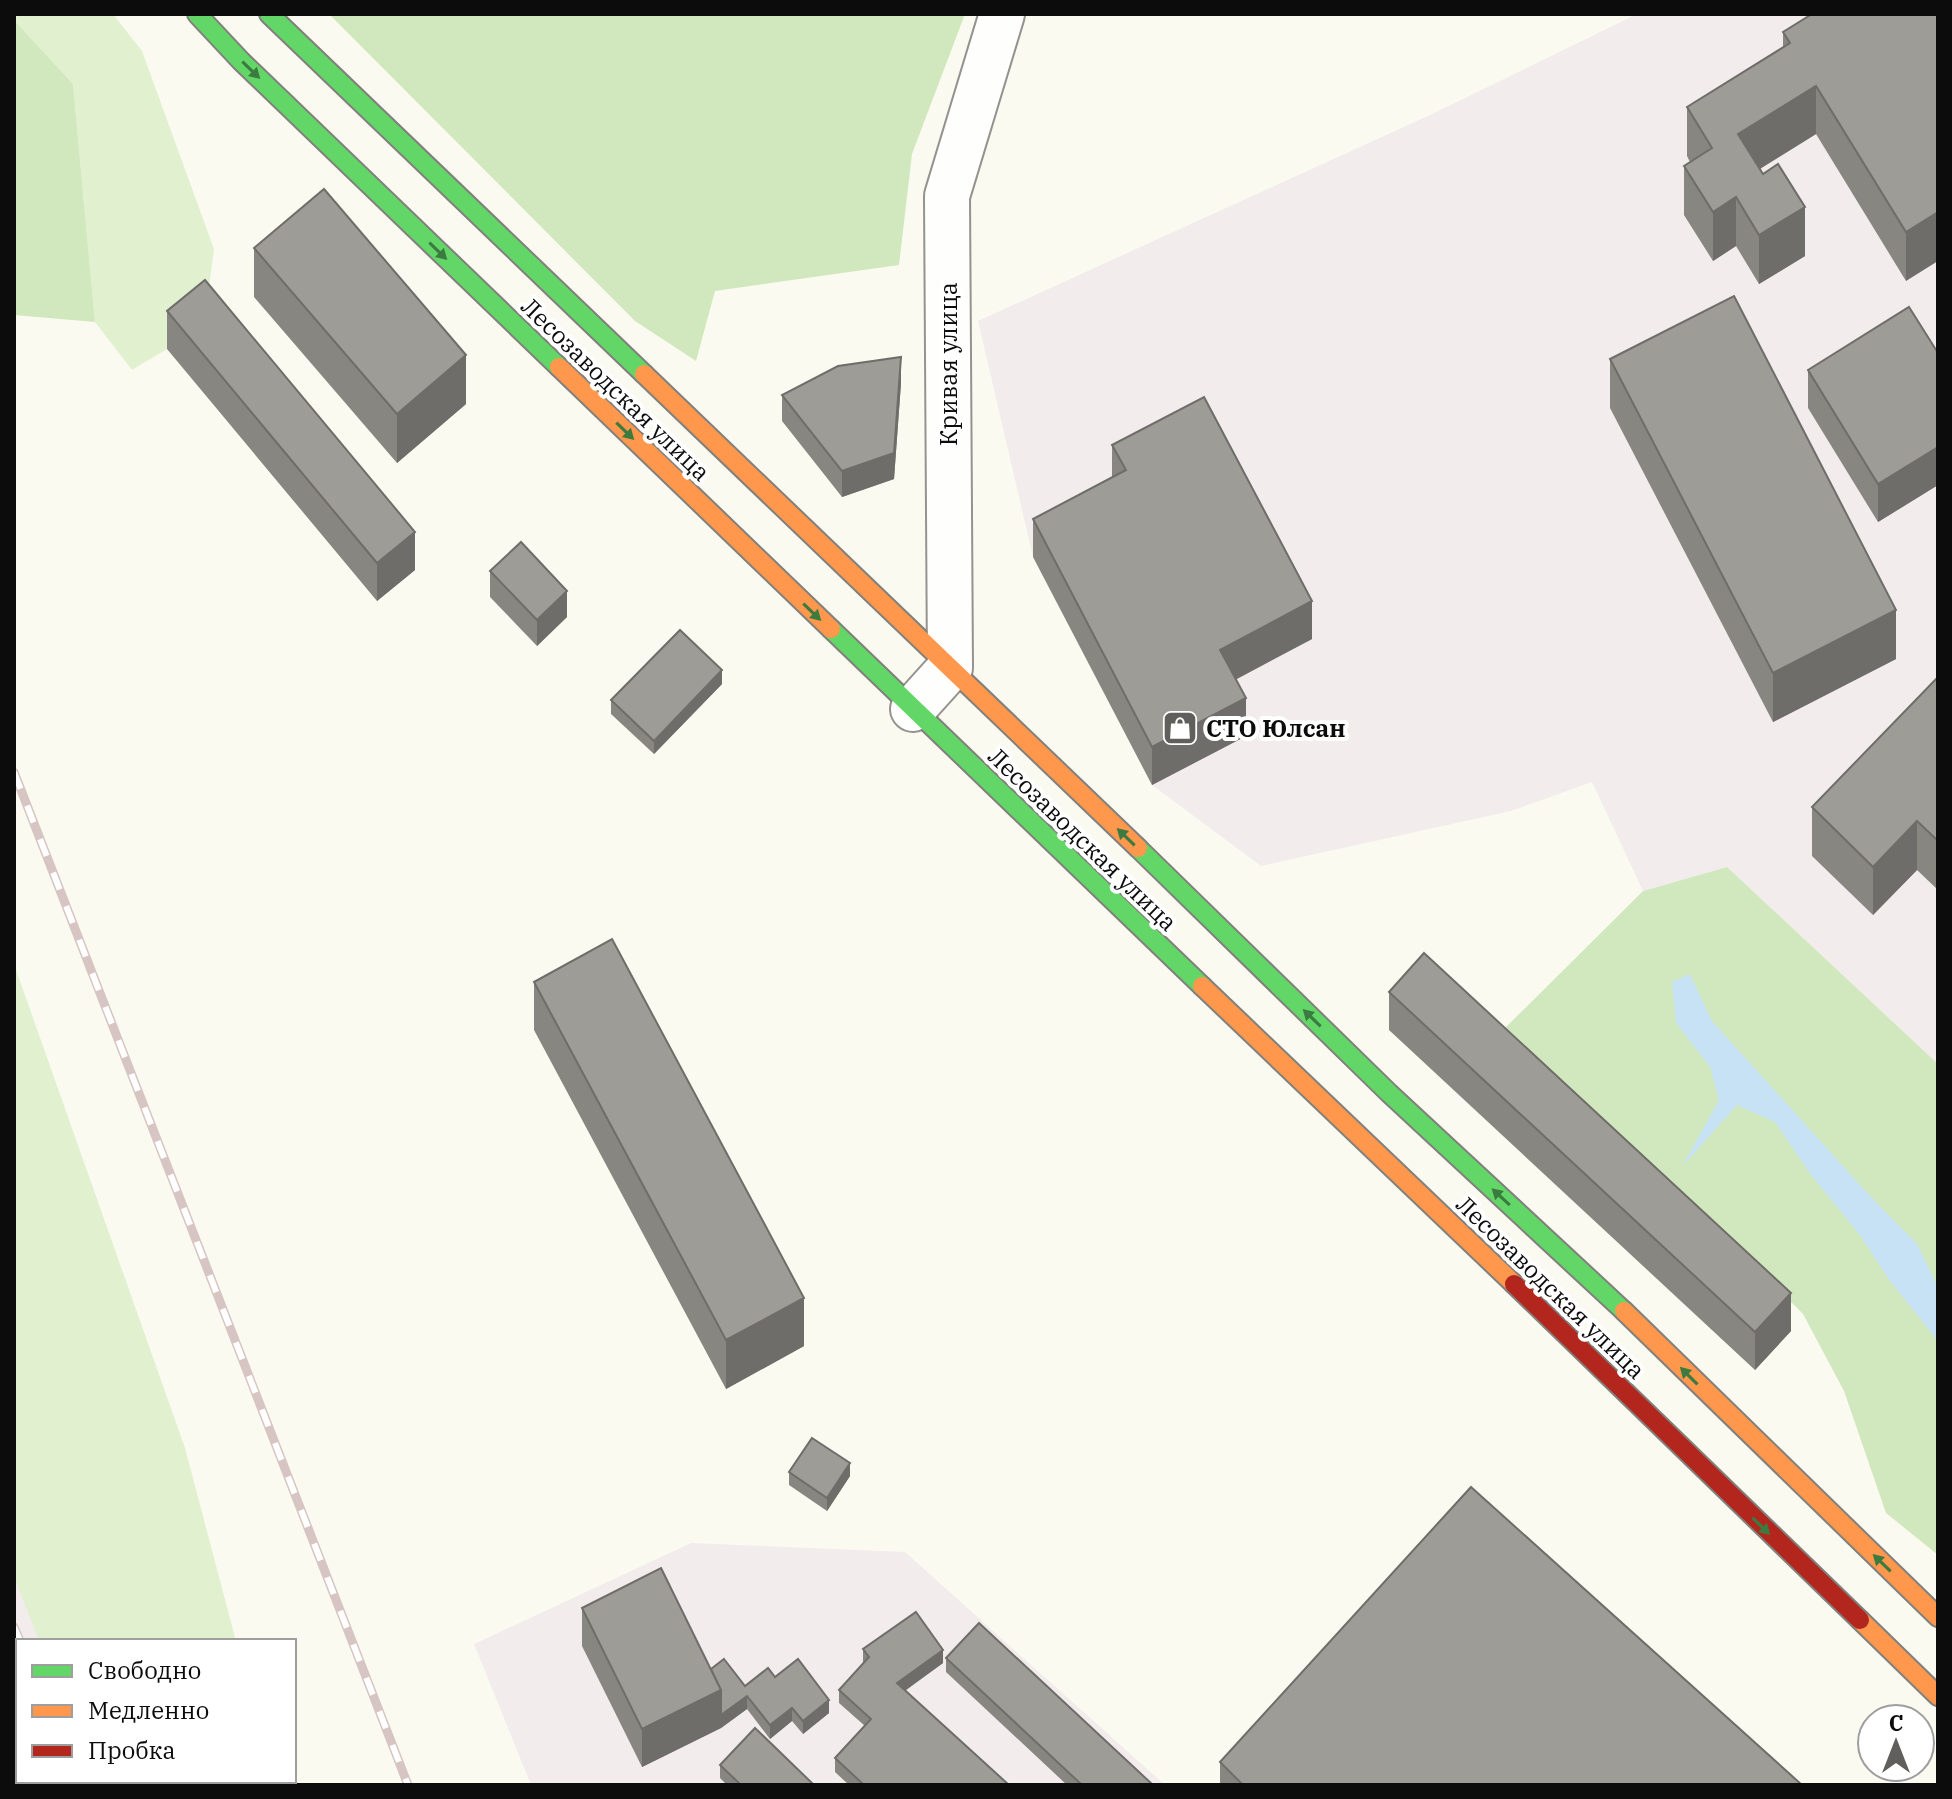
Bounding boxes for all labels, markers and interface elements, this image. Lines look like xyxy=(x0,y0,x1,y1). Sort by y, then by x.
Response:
one-way arrow xyxy=(241,61,260,79)
one-way arrow xyxy=(428,241,447,260)
street label: Кривая улица xyxy=(932,282,964,446)
street label: Лесозаводская улица xyxy=(515,290,717,488)
one-way arrow xyxy=(615,422,634,440)
one-way arrow xyxy=(802,602,821,621)
shop icon: СТО Юлсан xyxy=(1161,709,1199,747)
place label: СТО Юлсан xyxy=(1206,712,1345,744)
street label: Лесозаводская улица xyxy=(982,740,1184,938)
one-way arrow xyxy=(1117,828,1136,846)
one-way arrow xyxy=(1303,1009,1322,1028)
street label: Лесозаводская улица xyxy=(1450,1188,1652,1386)
one-way arrow xyxy=(1491,1188,1510,1206)
one-way arrow xyxy=(1680,1367,1699,1386)
one-way arrow xyxy=(1751,1516,1770,1534)
one-way arrow xyxy=(1873,1554,1892,1573)
legend xyxy=(16,1639,296,1783)
text: Свободно xyxy=(88,1654,201,1686)
text: Медленно xyxy=(88,1694,209,1726)
north arrow xyxy=(1856,1703,1936,1783)
text: С xyxy=(1889,1708,1903,1737)
text: Пробка xyxy=(88,1734,176,1766)

